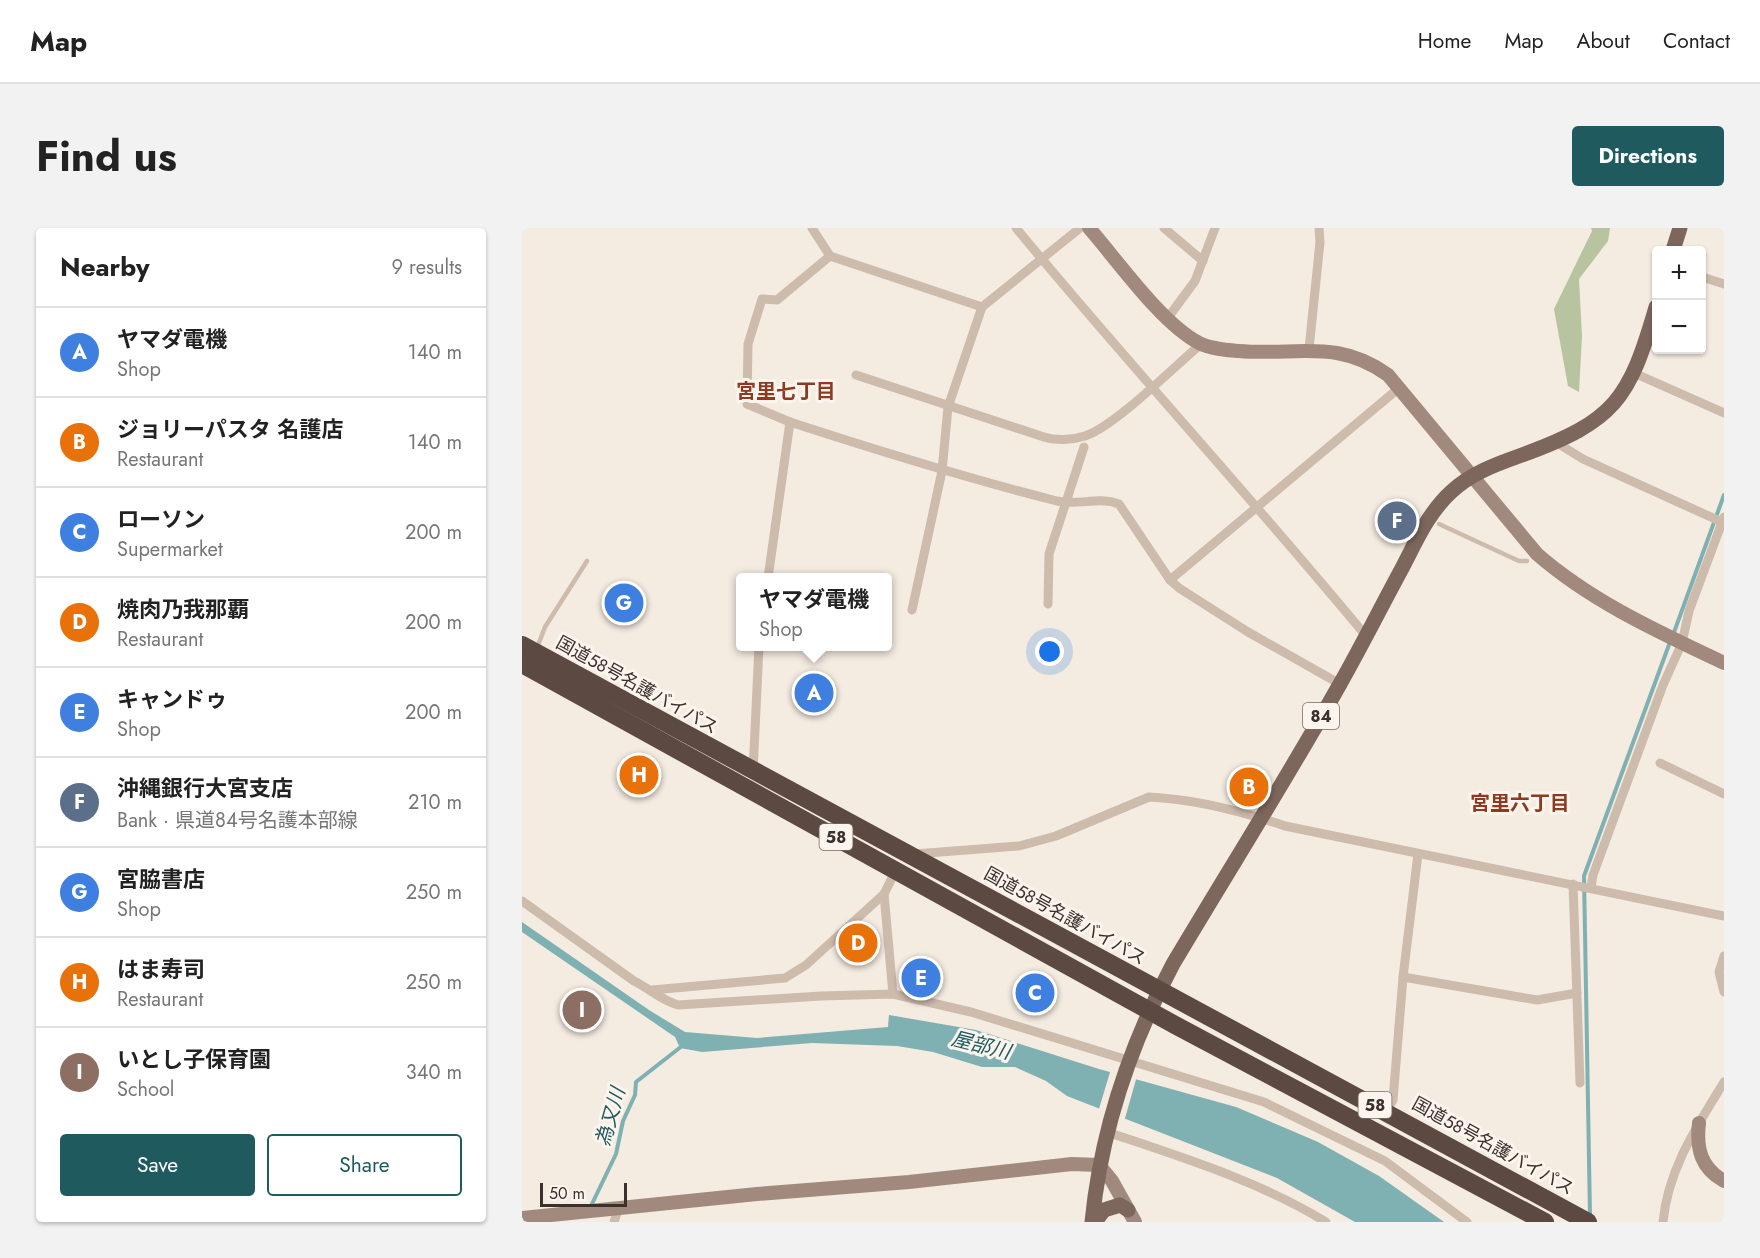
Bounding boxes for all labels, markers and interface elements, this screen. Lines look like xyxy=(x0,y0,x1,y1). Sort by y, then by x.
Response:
text: Map xyxy=(30,21,87,62)
text: Home xyxy=(1418,26,1471,56)
text: Map xyxy=(1504,26,1544,56)
text: About xyxy=(1577,26,1630,56)
text: Contact xyxy=(1663,26,1730,56)
text: Find us xyxy=(36,126,177,187)
button: Directions xyxy=(1572,126,1724,186)
map controls xyxy=(1652,246,1706,354)
button: + xyxy=(1652,246,1706,300)
text: Nearby xyxy=(60,248,149,286)
text: 9 results xyxy=(392,253,462,282)
button: − xyxy=(1652,300,1706,354)
text: ヤマダ電機 xyxy=(117,323,227,355)
text: A xyxy=(72,338,87,367)
text: 140 m xyxy=(408,338,462,367)
text: Shop xyxy=(117,355,161,384)
district label: 宮里七丁目 xyxy=(736,377,836,406)
text: ジョリーパスタ 名護店 xyxy=(117,413,343,445)
text: B xyxy=(73,428,86,457)
text: 140 m xyxy=(408,428,462,457)
text: Restaurant xyxy=(117,445,203,474)
pin: F xyxy=(1378,498,1416,544)
text: ローソン xyxy=(117,503,205,535)
text: C xyxy=(72,518,87,547)
text: 200 m xyxy=(405,518,462,547)
text: Supermarket xyxy=(117,535,223,564)
popup xyxy=(736,573,892,651)
pin: G xyxy=(604,580,644,626)
text: ヤマダ電機 xyxy=(759,583,869,615)
text: 焼肉乃我那覇 xyxy=(117,593,249,625)
text: D xyxy=(72,608,87,637)
text: 200 m xyxy=(405,608,462,637)
text: Shop xyxy=(759,615,803,644)
text: Restaurant xyxy=(117,625,203,654)
street label: 国道58号名護バイパス xyxy=(551,630,723,740)
your location xyxy=(1035,637,1064,666)
pin: A xyxy=(794,670,834,716)
text: キャンドゥ xyxy=(117,683,227,715)
text: E xyxy=(73,698,86,727)
text: 200 m xyxy=(405,698,462,727)
road number: 84 xyxy=(1303,703,1339,729)
text: Shop xyxy=(117,715,161,744)
pin: H xyxy=(620,752,658,798)
pin: B xyxy=(1230,764,1268,810)
text: 沖縄銀行大宮支店 xyxy=(117,772,293,804)
text: F xyxy=(74,788,85,817)
text: 210 m xyxy=(408,788,462,817)
district label: 宮里六丁目 xyxy=(1470,789,1570,818)
text: Bank · 県道84号名護本部線 xyxy=(117,806,358,835)
road number: 58 xyxy=(820,824,852,850)
street label: 国道58号名護バイパス xyxy=(979,861,1151,971)
text: 宮脇書店 xyxy=(117,863,205,895)
text: G xyxy=(71,878,88,907)
text: 250 m xyxy=(406,878,462,907)
text: Shop xyxy=(117,895,161,924)
pin: D xyxy=(838,920,878,966)
text: はま寿司 xyxy=(117,953,205,985)
pin: E xyxy=(902,956,940,1000)
text: H xyxy=(72,968,87,997)
text: 250 m xyxy=(406,968,462,997)
pin: C xyxy=(1016,970,1054,1016)
text: Restaurant xyxy=(117,985,203,1014)
pin: I xyxy=(562,988,602,1032)
water label: 屋部川 xyxy=(948,1024,1015,1067)
text: いとし子保育園 xyxy=(117,1043,271,1075)
text: I xyxy=(76,1058,83,1087)
text: 340 m xyxy=(406,1058,462,1087)
text: School xyxy=(117,1075,174,1104)
water label: 為又川 xyxy=(588,1082,633,1150)
street label: 国道58号名護バイパス xyxy=(1407,1091,1579,1201)
road number: 58 xyxy=(1358,1092,1392,1118)
button: Save xyxy=(60,1134,255,1196)
button: Share xyxy=(267,1134,462,1196)
scale bar xyxy=(540,1180,627,1208)
text: 50 m xyxy=(549,1182,585,1205)

